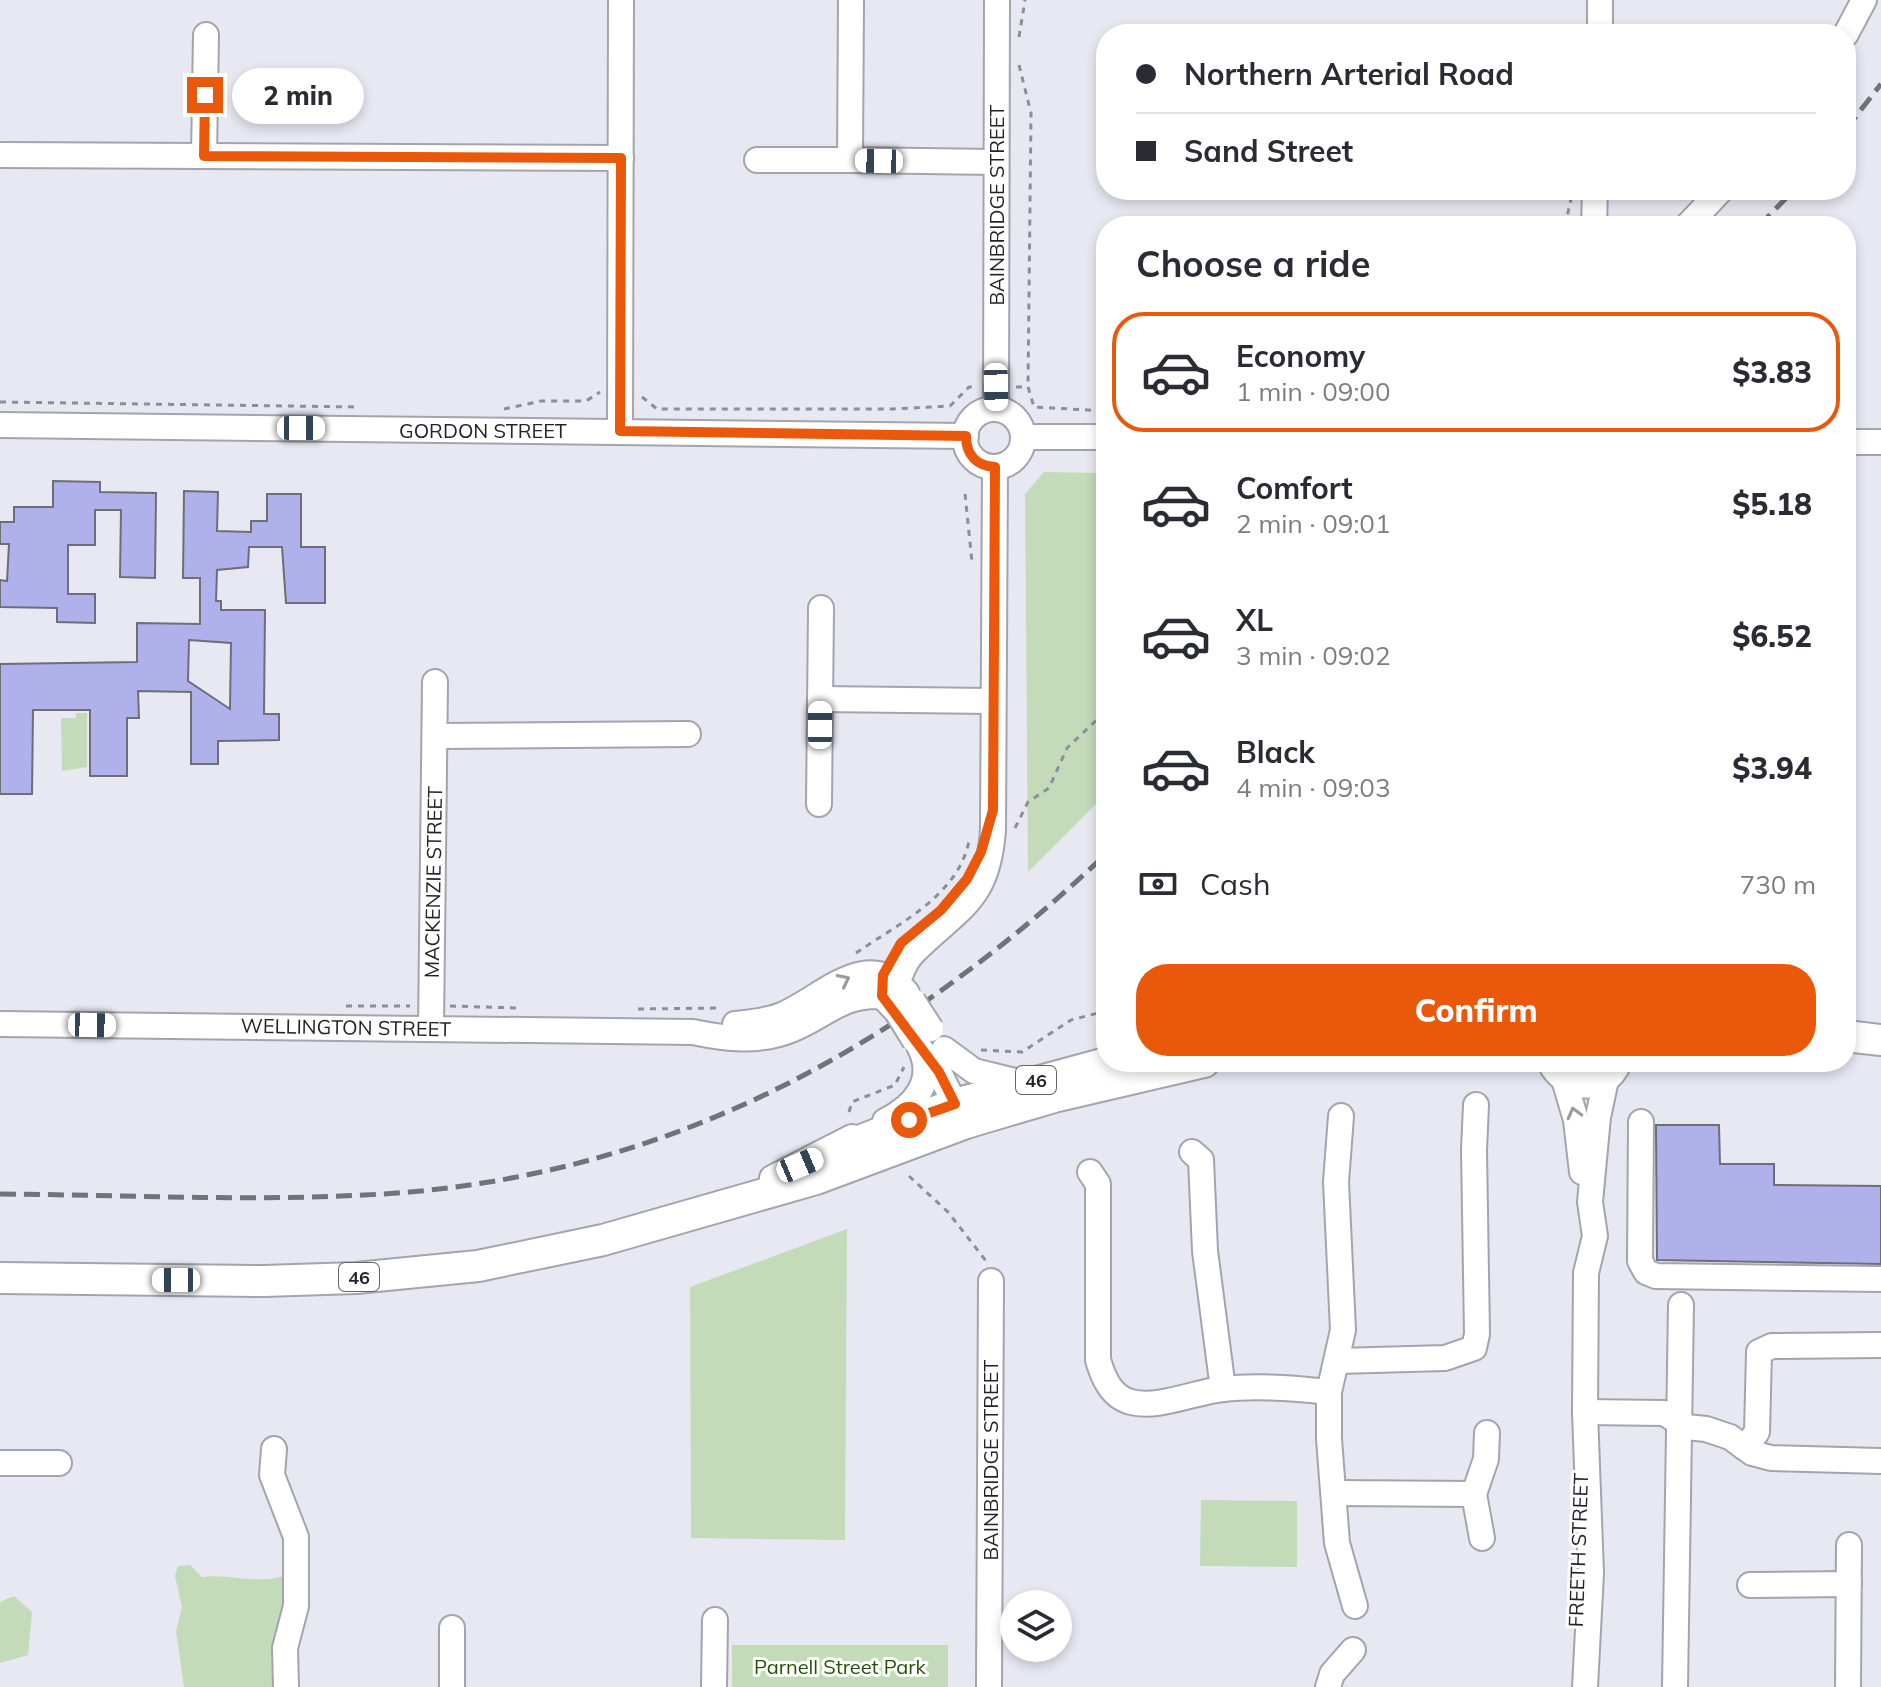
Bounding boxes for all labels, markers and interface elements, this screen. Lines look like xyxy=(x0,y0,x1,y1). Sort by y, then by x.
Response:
text: Northern Arterial Road xyxy=(1184,55,1514,93)
callout: 2 min xyxy=(233,67,365,123)
route end xyxy=(187,77,223,113)
text: 2 min xyxy=(263,79,333,112)
street label: BAINBRIDGE STREET xyxy=(984,105,1009,305)
text: Sand Street xyxy=(1184,132,1353,170)
car xyxy=(855,149,903,173)
text: Choose a ride xyxy=(1136,241,1370,286)
icon: car xyxy=(1140,336,1212,408)
text: Economy xyxy=(1236,337,1365,375)
text: $3.83 xyxy=(1732,353,1812,391)
car xyxy=(984,363,1008,411)
text: 1 min · 09:00 xyxy=(1236,375,1391,408)
car xyxy=(277,416,325,440)
street label: GORDON STREET xyxy=(399,418,567,443)
icon: car xyxy=(1140,468,1212,540)
text: Comfort xyxy=(1236,469,1353,507)
text: $5.18 xyxy=(1732,485,1812,523)
text: 2 min · 09:01 xyxy=(1236,507,1391,540)
icon: car xyxy=(1140,600,1212,672)
text: XL xyxy=(1236,601,1273,639)
text: $6.52 xyxy=(1732,617,1812,655)
text: 3 min · 09:02 xyxy=(1236,639,1391,672)
car xyxy=(808,701,832,749)
icon: car xyxy=(1140,732,1212,804)
text: Black xyxy=(1236,733,1315,771)
text: $3.94 xyxy=(1732,749,1812,787)
text: 4 min · 09:03 xyxy=(1236,771,1391,804)
street label: MACKENZIE STREET xyxy=(419,786,447,978)
icon: cash xyxy=(1136,862,1180,906)
text: Cash xyxy=(1200,865,1271,903)
text: 730 m xyxy=(1740,868,1816,901)
button: Confirm xyxy=(1136,964,1816,1056)
one-way arrow xyxy=(835,974,850,989)
car xyxy=(68,1013,116,1037)
street label: WELLINGTON STREET xyxy=(241,1013,451,1041)
road number: 46 xyxy=(1016,1066,1056,1094)
route start xyxy=(891,1102,927,1138)
one-way arrow xyxy=(1566,1107,1583,1121)
car xyxy=(773,1145,827,1185)
road number: 46 xyxy=(339,1263,379,1291)
car xyxy=(152,1268,200,1292)
street label: BAINBRIDGE STREET xyxy=(978,1360,1003,1560)
street label: FREETH STREET xyxy=(1563,1472,1593,1628)
map controls xyxy=(1000,1590,1072,1662)
button: layers xyxy=(1000,1590,1072,1662)
park label: Parnell Street Park xyxy=(754,1654,927,1679)

